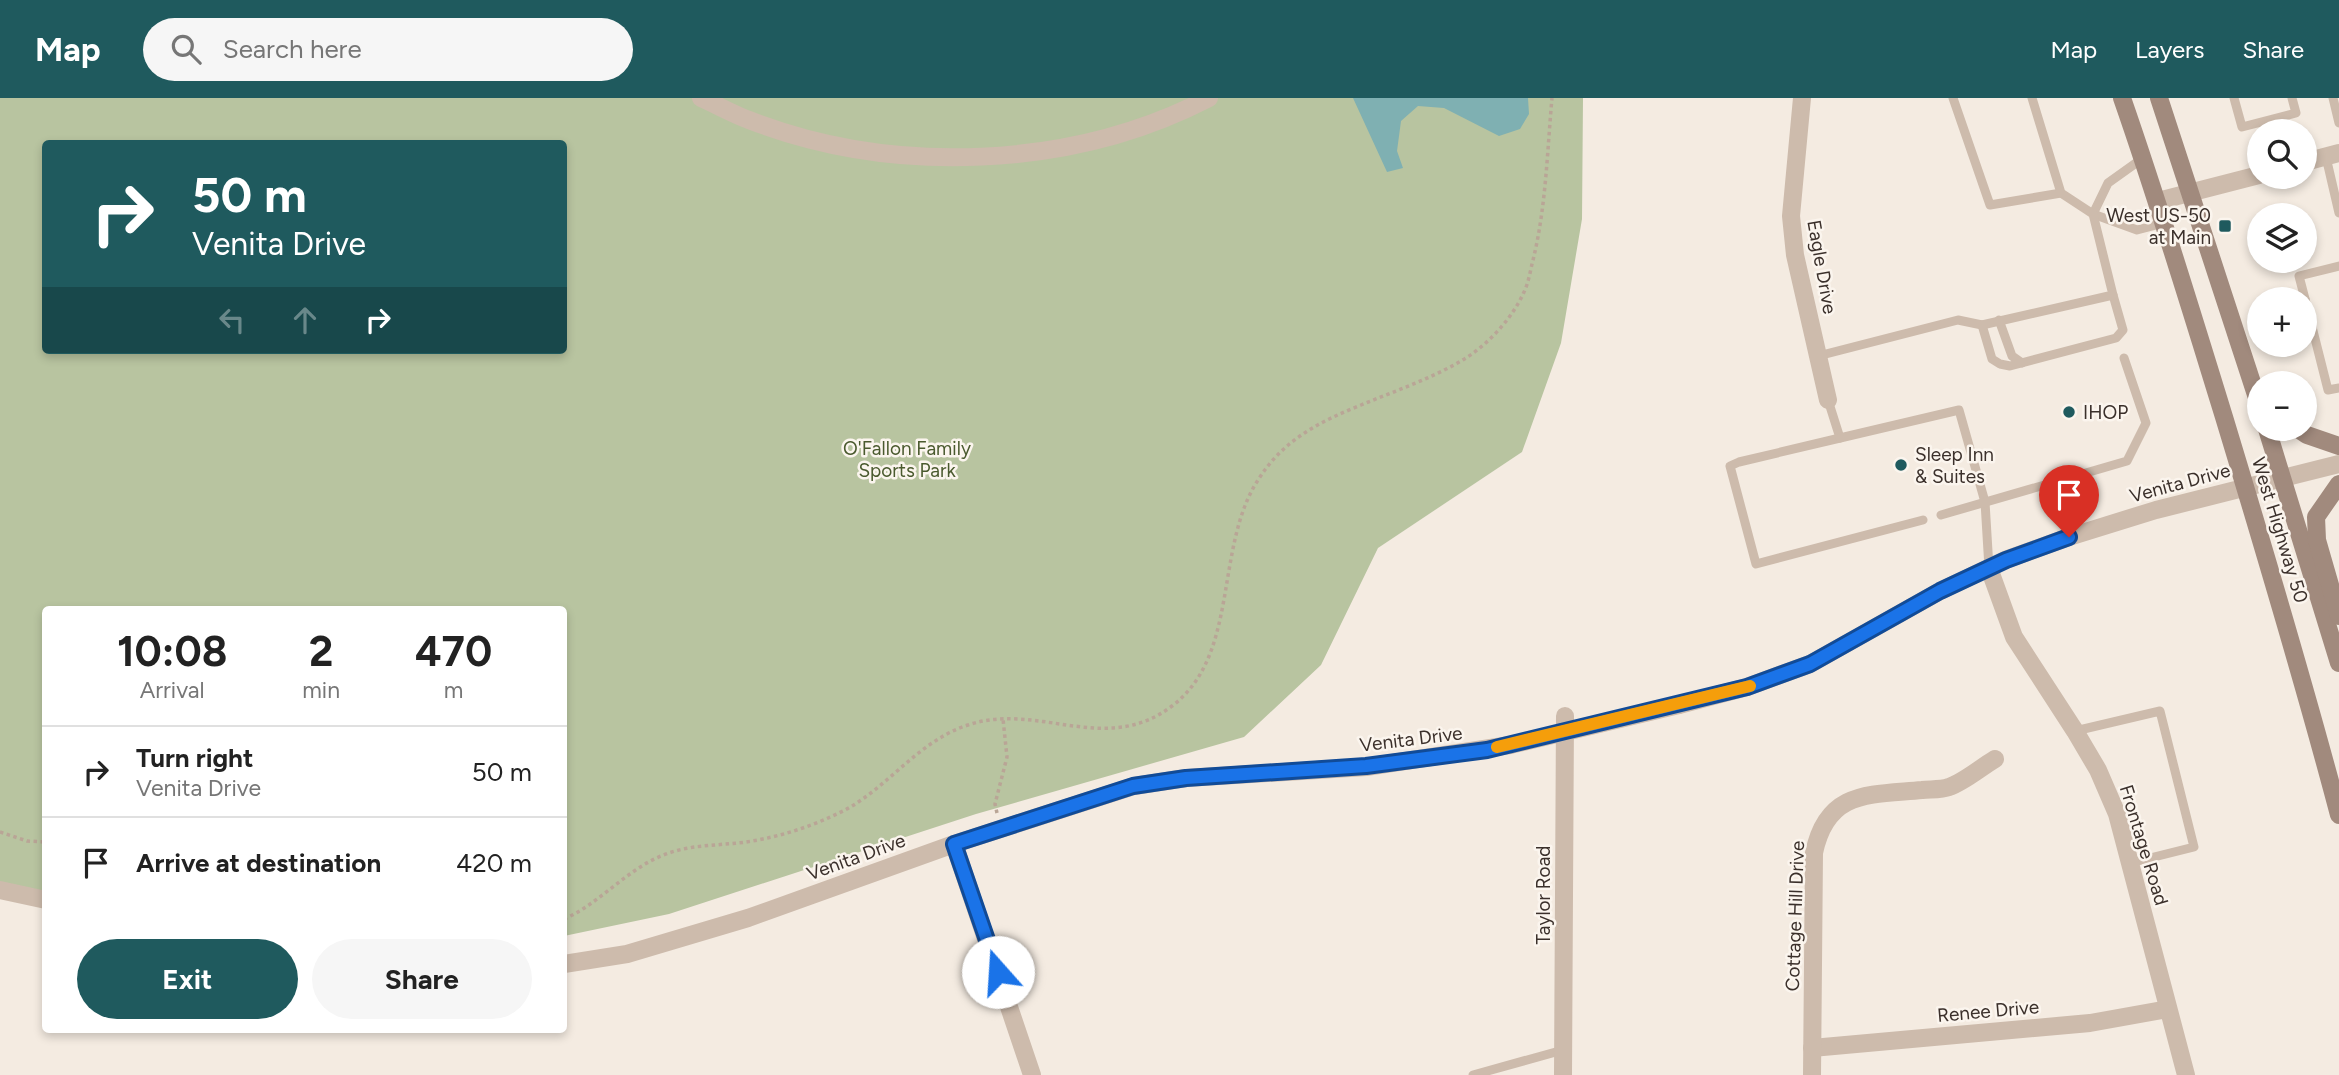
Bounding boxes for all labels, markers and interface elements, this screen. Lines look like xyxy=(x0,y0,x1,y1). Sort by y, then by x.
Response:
search box xyxy=(143,18,633,81)
text: Map xyxy=(35,30,101,69)
icon: search xyxy=(167,30,205,68)
text: Search here xyxy=(223,33,362,65)
text: Map xyxy=(2050,35,2097,64)
text: Layers xyxy=(2135,35,2204,64)
text: Share xyxy=(2242,35,2304,64)
map controls xyxy=(2247,119,2317,441)
button: search xyxy=(2247,119,2317,189)
text: 50 m xyxy=(192,165,307,224)
icon: right xyxy=(77,168,168,259)
button: layers xyxy=(2247,203,2317,273)
place label: West US-50 at Main xyxy=(2106,204,2211,249)
street label: Eagle Drive xyxy=(1802,218,1842,316)
marker: West US-50 at Main xyxy=(2217,218,2233,234)
text: Venita Drive xyxy=(192,225,366,263)
button: + xyxy=(2247,287,2317,357)
icon: left xyxy=(213,301,251,339)
icon: ahead xyxy=(286,301,324,339)
icon: right xyxy=(359,301,397,339)
button: − xyxy=(2247,371,2317,441)
place label: IHOP xyxy=(2083,401,2128,424)
marker: IHOP xyxy=(2061,404,2077,420)
park label: O'Fallon Family Sports Park xyxy=(843,437,971,482)
place label: Sleep Inn & Suites xyxy=(1915,443,1994,488)
street label: West Highway 50 xyxy=(2247,454,2313,606)
marker: Sleep Inn & Suites xyxy=(1893,457,1909,473)
street label: Venita Drive xyxy=(2127,459,2233,507)
pin xyxy=(2039,465,2099,537)
icon: arrive xyxy=(2050,476,2088,514)
text: 10:08 xyxy=(117,626,227,677)
text: 2 xyxy=(309,626,333,677)
text: 470 xyxy=(415,626,492,677)
text: Arrival xyxy=(140,676,205,704)
text: min xyxy=(302,676,340,704)
text: m xyxy=(444,676,463,704)
street label: Venita Drive xyxy=(1358,721,1464,757)
text: Turn right xyxy=(136,742,253,774)
icon: right xyxy=(77,753,115,791)
text: 50 m xyxy=(472,756,532,788)
text: Venita Drive xyxy=(136,774,261,802)
street label: Frontage Road xyxy=(2115,782,2173,908)
street label: Venita Drive xyxy=(804,829,908,885)
street label: Cottage Hill Drive xyxy=(1781,840,1809,992)
icon: arrive xyxy=(77,844,115,882)
street label: Taylor Road xyxy=(1532,846,1555,944)
text: Arrive at destination xyxy=(136,847,381,879)
text: 420 m xyxy=(456,847,532,879)
position arrow xyxy=(961,935,1035,1009)
button: Exit xyxy=(77,939,298,1019)
button: Share xyxy=(312,939,532,1019)
street label: Renee Drive xyxy=(1936,995,2040,1027)

